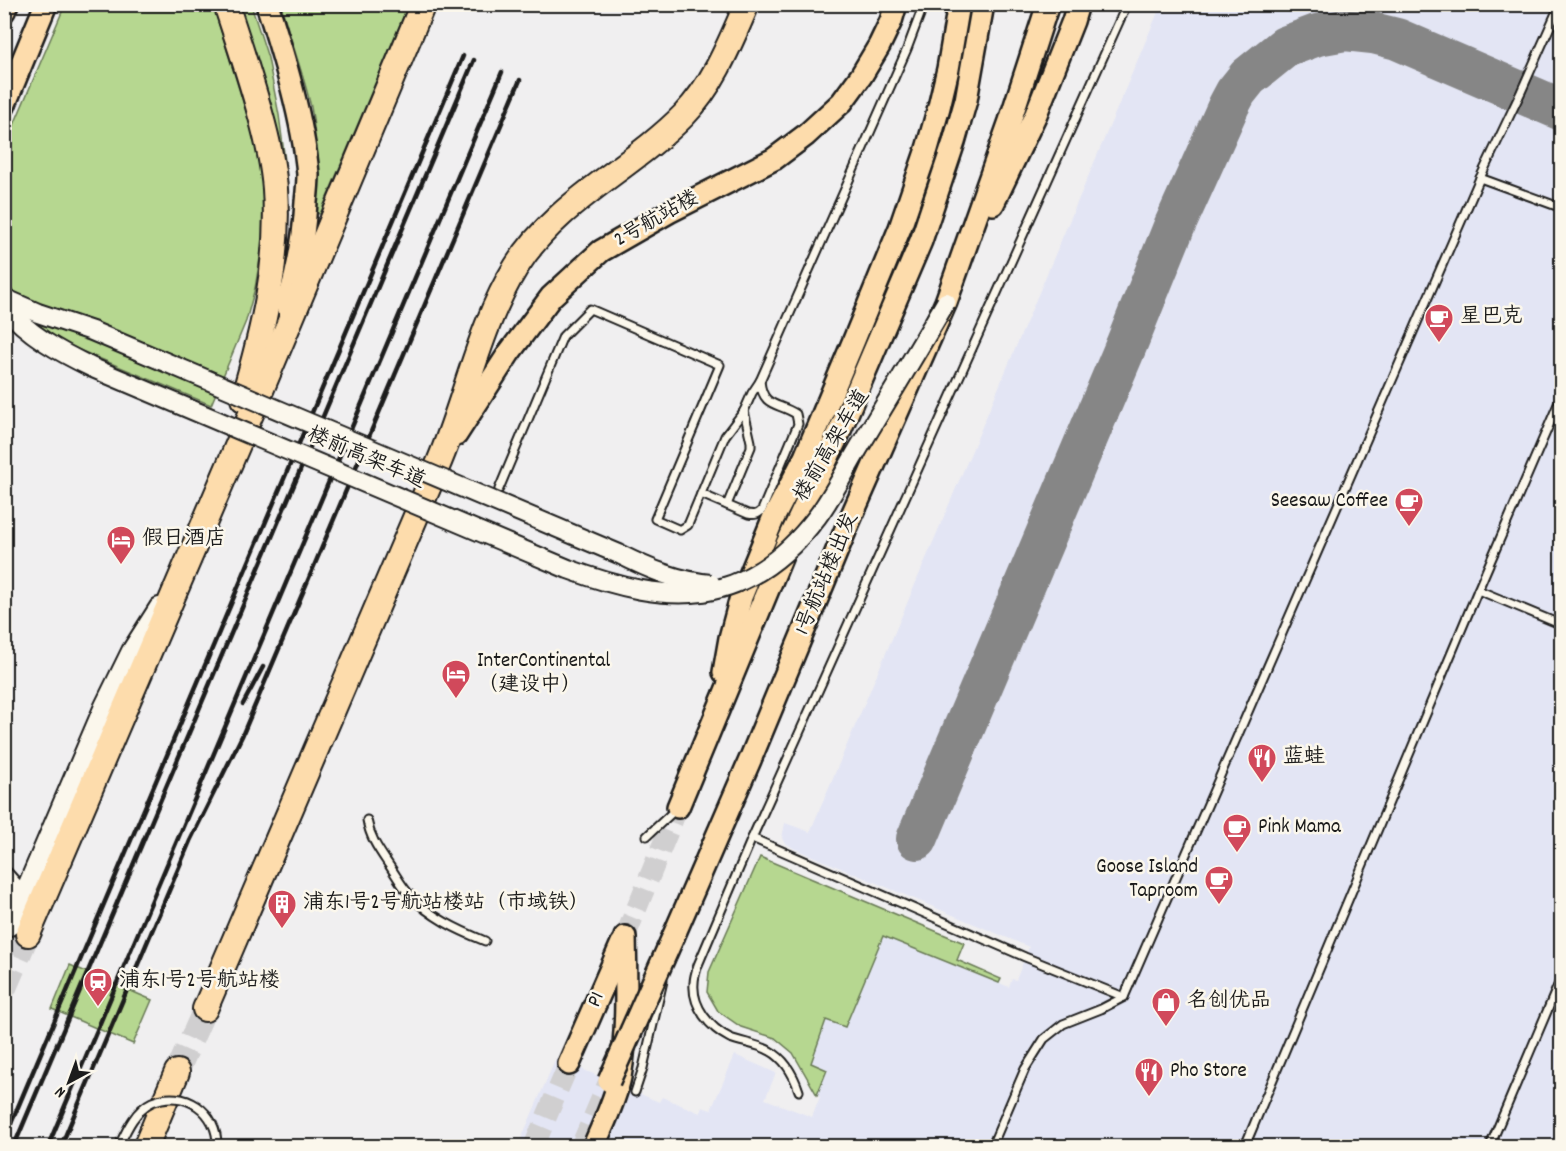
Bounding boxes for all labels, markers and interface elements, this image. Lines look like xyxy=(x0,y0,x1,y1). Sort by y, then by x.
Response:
street label: 2号航站楼 xyxy=(609,184,705,256)
cafe icon: 星巴克 xyxy=(1423,302,1455,344)
place label: 星巴克 xyxy=(1460,303,1523,333)
street label: 楼前高架车道 xyxy=(788,384,878,508)
street label: 楼前高架车道 xyxy=(302,421,430,497)
cafe icon: Seesaw Coffee xyxy=(1393,486,1425,528)
place label: Seesaw Coffee xyxy=(1271,487,1388,517)
street label: 1号航站楼出发 xyxy=(789,508,867,640)
hotel icon: 假日酒店 xyxy=(105,524,137,566)
place label: 假日酒店 xyxy=(142,525,226,555)
place label: InterContinental （建设中） xyxy=(477,647,610,701)
hotel icon: InterContinental （建设中） xyxy=(440,658,472,700)
restaurant icon: 蓝蛙 xyxy=(1246,742,1278,784)
place label: 蓝蛙 xyxy=(1283,743,1325,773)
cafe icon: Pink Mama xyxy=(1221,812,1253,854)
place label: Pink Mama xyxy=(1258,813,1342,843)
place label: Goose Island Taproom xyxy=(1096,853,1198,907)
cafe icon: Goose Island Taproom xyxy=(1203,864,1235,906)
building icon: 浦东1号2号航站楼站（市域铁） xyxy=(266,888,298,930)
place label: 浦东1号2号航站楼站（市域铁） xyxy=(303,889,590,919)
station icon: 浦东1号2号航站楼 xyxy=(82,966,114,1008)
place label: 浦东1号2号航站楼 xyxy=(119,967,280,997)
shop icon: 名创优品 xyxy=(1150,986,1182,1028)
place label: 名创优品 xyxy=(1187,987,1271,1017)
street label: P1 xyxy=(580,988,614,1012)
north arrow xyxy=(39,1052,99,1112)
restaurant icon: Pho Store xyxy=(1133,1056,1165,1098)
place label: Pho Store xyxy=(1170,1057,1247,1087)
text: N xyxy=(50,1080,71,1103)

